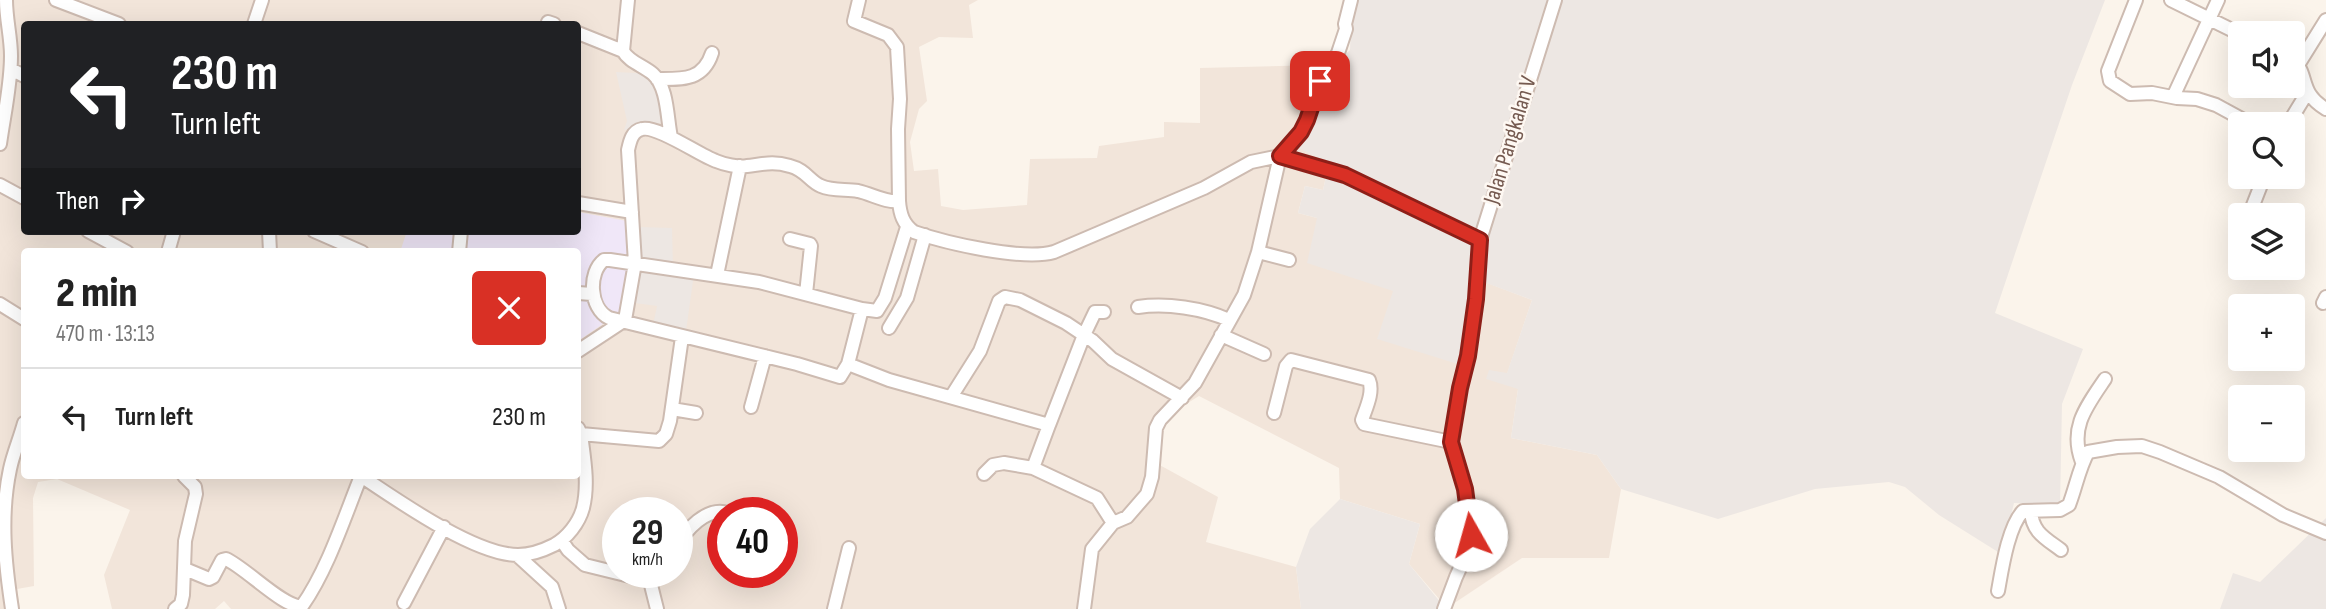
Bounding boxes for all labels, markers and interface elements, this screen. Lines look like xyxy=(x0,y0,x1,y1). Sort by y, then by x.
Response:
map controls xyxy=(2228,21,2305,462)
button: sound xyxy=(2228,21,2305,98)
text: 230 m xyxy=(171,45,278,104)
icon: left xyxy=(56,49,147,140)
pin xyxy=(1290,51,1350,111)
icon: arrive xyxy=(1301,62,1339,100)
street label: Jalan Pangkalan V xyxy=(1477,72,1543,208)
text: Turn left xyxy=(171,105,261,144)
button: search xyxy=(2228,112,2305,189)
icon: right xyxy=(113,182,151,220)
text: Then xyxy=(56,186,99,217)
button: layers xyxy=(2228,203,2305,280)
text: 2 min xyxy=(56,268,137,319)
button: close xyxy=(472,271,546,345)
button: + xyxy=(2228,294,2305,371)
text: 470 m · 13:13 xyxy=(56,320,155,348)
button: − xyxy=(2228,385,2305,462)
icon: left xyxy=(56,398,94,436)
text: Turn left xyxy=(115,402,193,433)
text: 230 m xyxy=(492,402,546,433)
speed limit sign: 40 xyxy=(707,497,798,588)
position arrow xyxy=(1434,498,1508,572)
text: 29 xyxy=(632,512,663,555)
text: km/h xyxy=(632,549,663,570)

